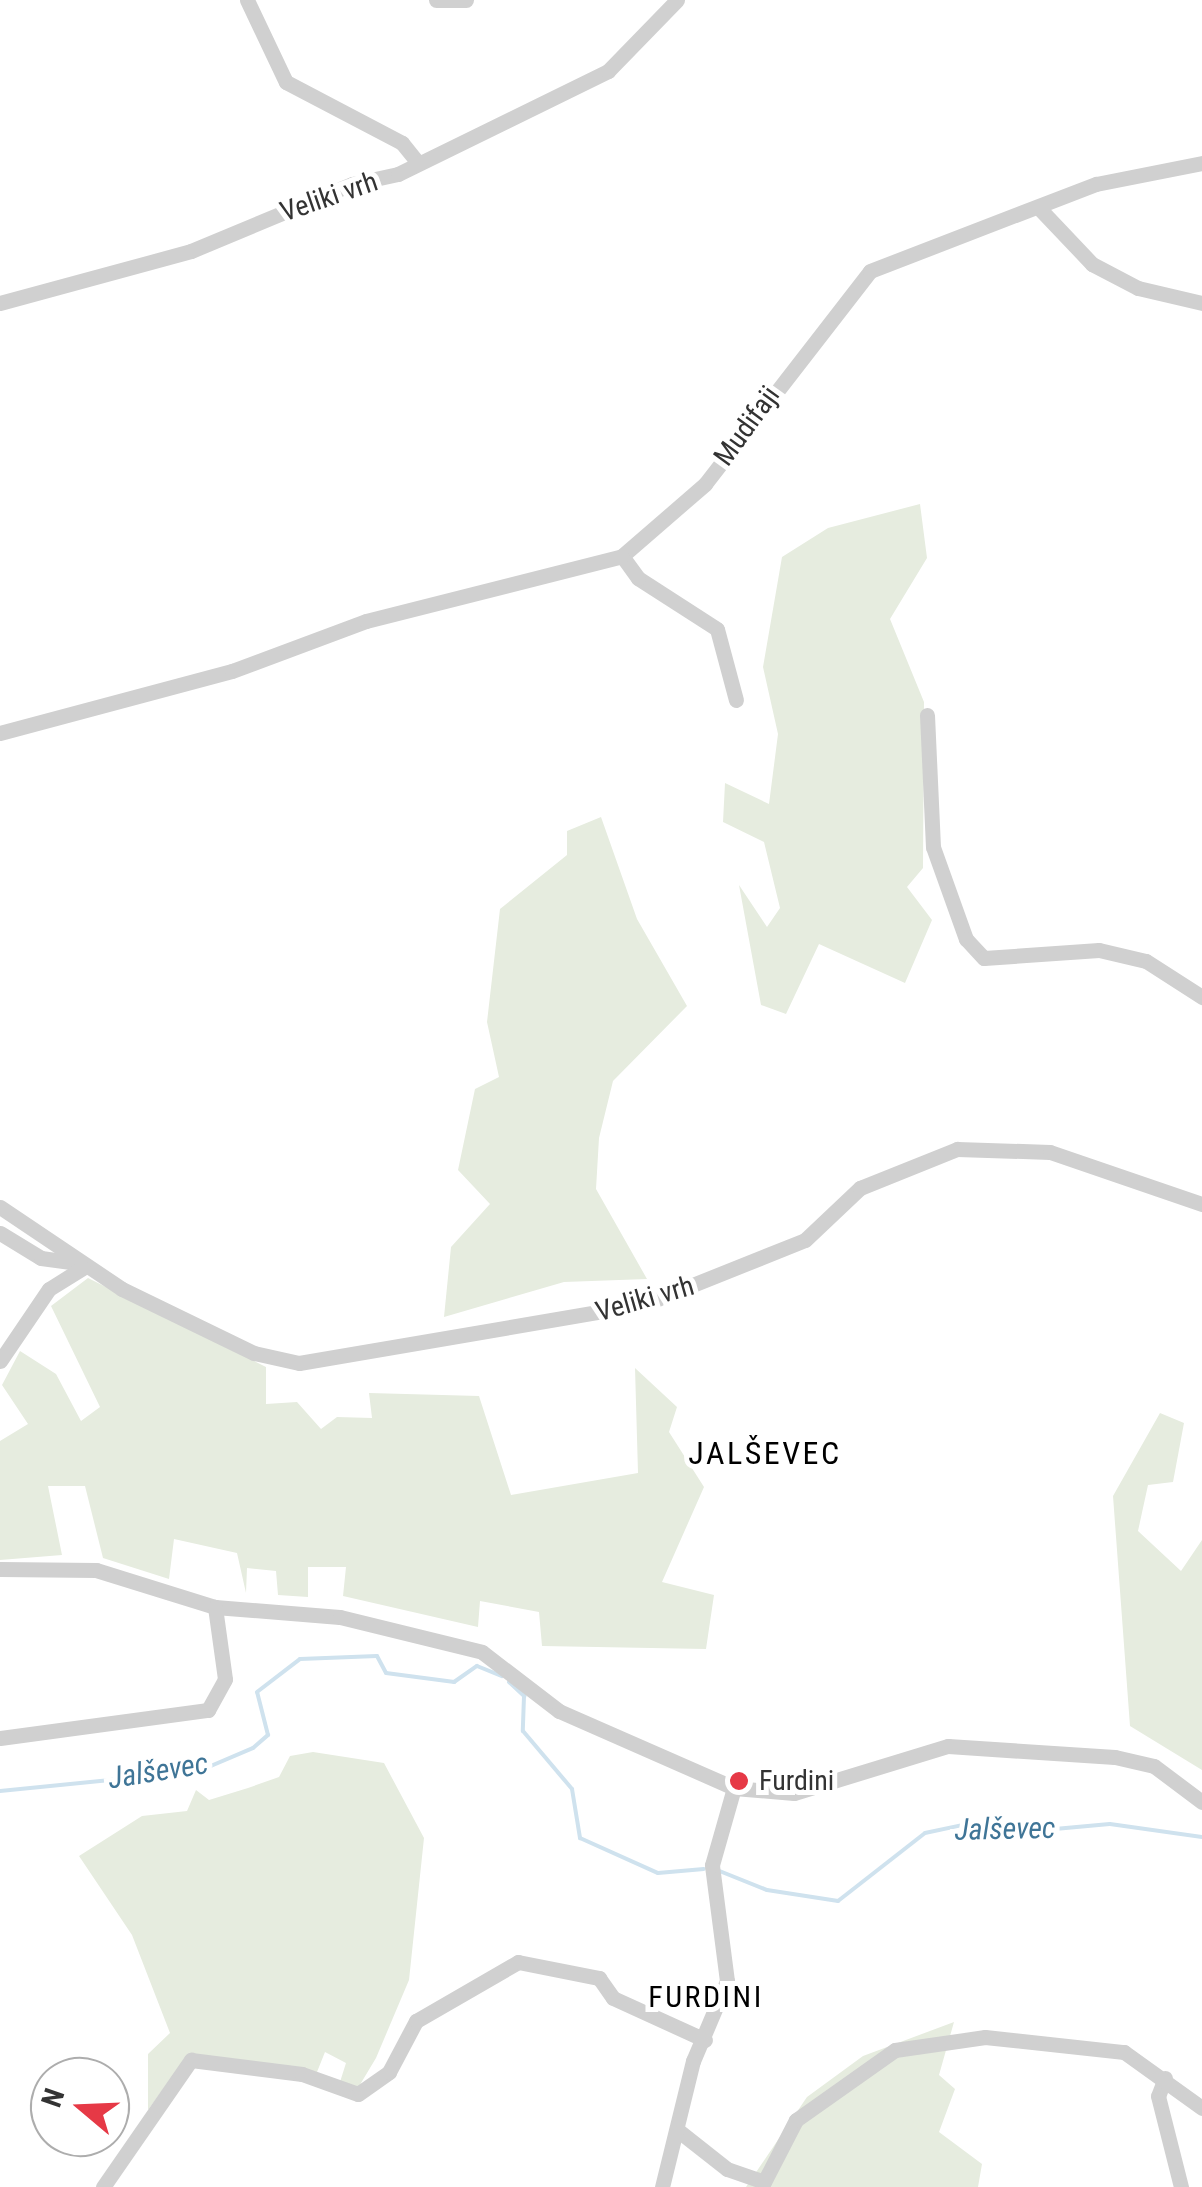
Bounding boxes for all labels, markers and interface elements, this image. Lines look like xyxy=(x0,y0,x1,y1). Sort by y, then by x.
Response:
street label: Veliki vrh xyxy=(276,165,382,229)
street label: Mudifaji xyxy=(707,380,787,472)
street label: Veliki vrh xyxy=(592,1269,698,1329)
district label: JALŠEVEC xyxy=(688,1434,842,1472)
water label: Jalševec xyxy=(105,1745,211,1797)
place label: Furdini xyxy=(759,1764,834,1798)
marker: Furdini xyxy=(728,1770,750,1792)
water label: Jalševec xyxy=(954,1810,1056,1848)
district label: FURDINI xyxy=(648,1979,764,2015)
north arrow xyxy=(30,2057,130,2157)
text: N xyxy=(35,2084,71,2111)

